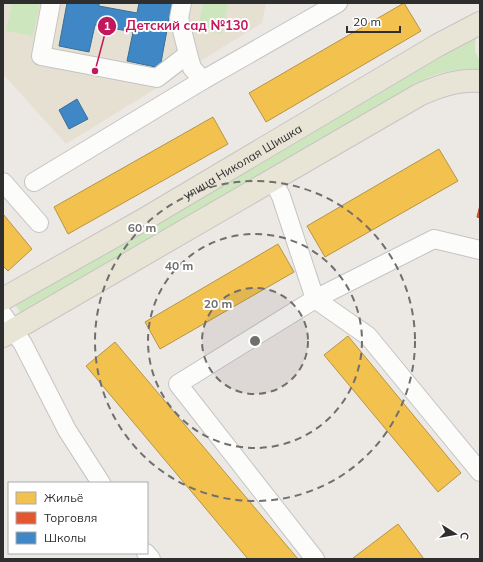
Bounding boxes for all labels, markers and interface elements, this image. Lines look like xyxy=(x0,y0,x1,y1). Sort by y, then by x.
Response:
scale bar xyxy=(347,8,400,34)
callout: Детский сад №130 xyxy=(97,13,256,38)
text: 20 m xyxy=(353,14,381,29)
text: Детский сад №130 xyxy=(126,17,248,33)
text: 1 xyxy=(103,18,111,33)
street label: улица Николая Шишка xyxy=(180,120,304,202)
text: 60 m xyxy=(128,220,156,235)
text: 40 m xyxy=(165,258,193,273)
text: 20 m xyxy=(204,296,232,311)
centre of rings xyxy=(248,334,262,348)
legend xyxy=(8,482,148,554)
text: Жильё xyxy=(44,490,84,505)
text: Торговля xyxy=(44,510,97,525)
north arrow xyxy=(435,514,475,554)
text: Школы xyxy=(44,530,86,545)
text: С xyxy=(457,531,472,541)

